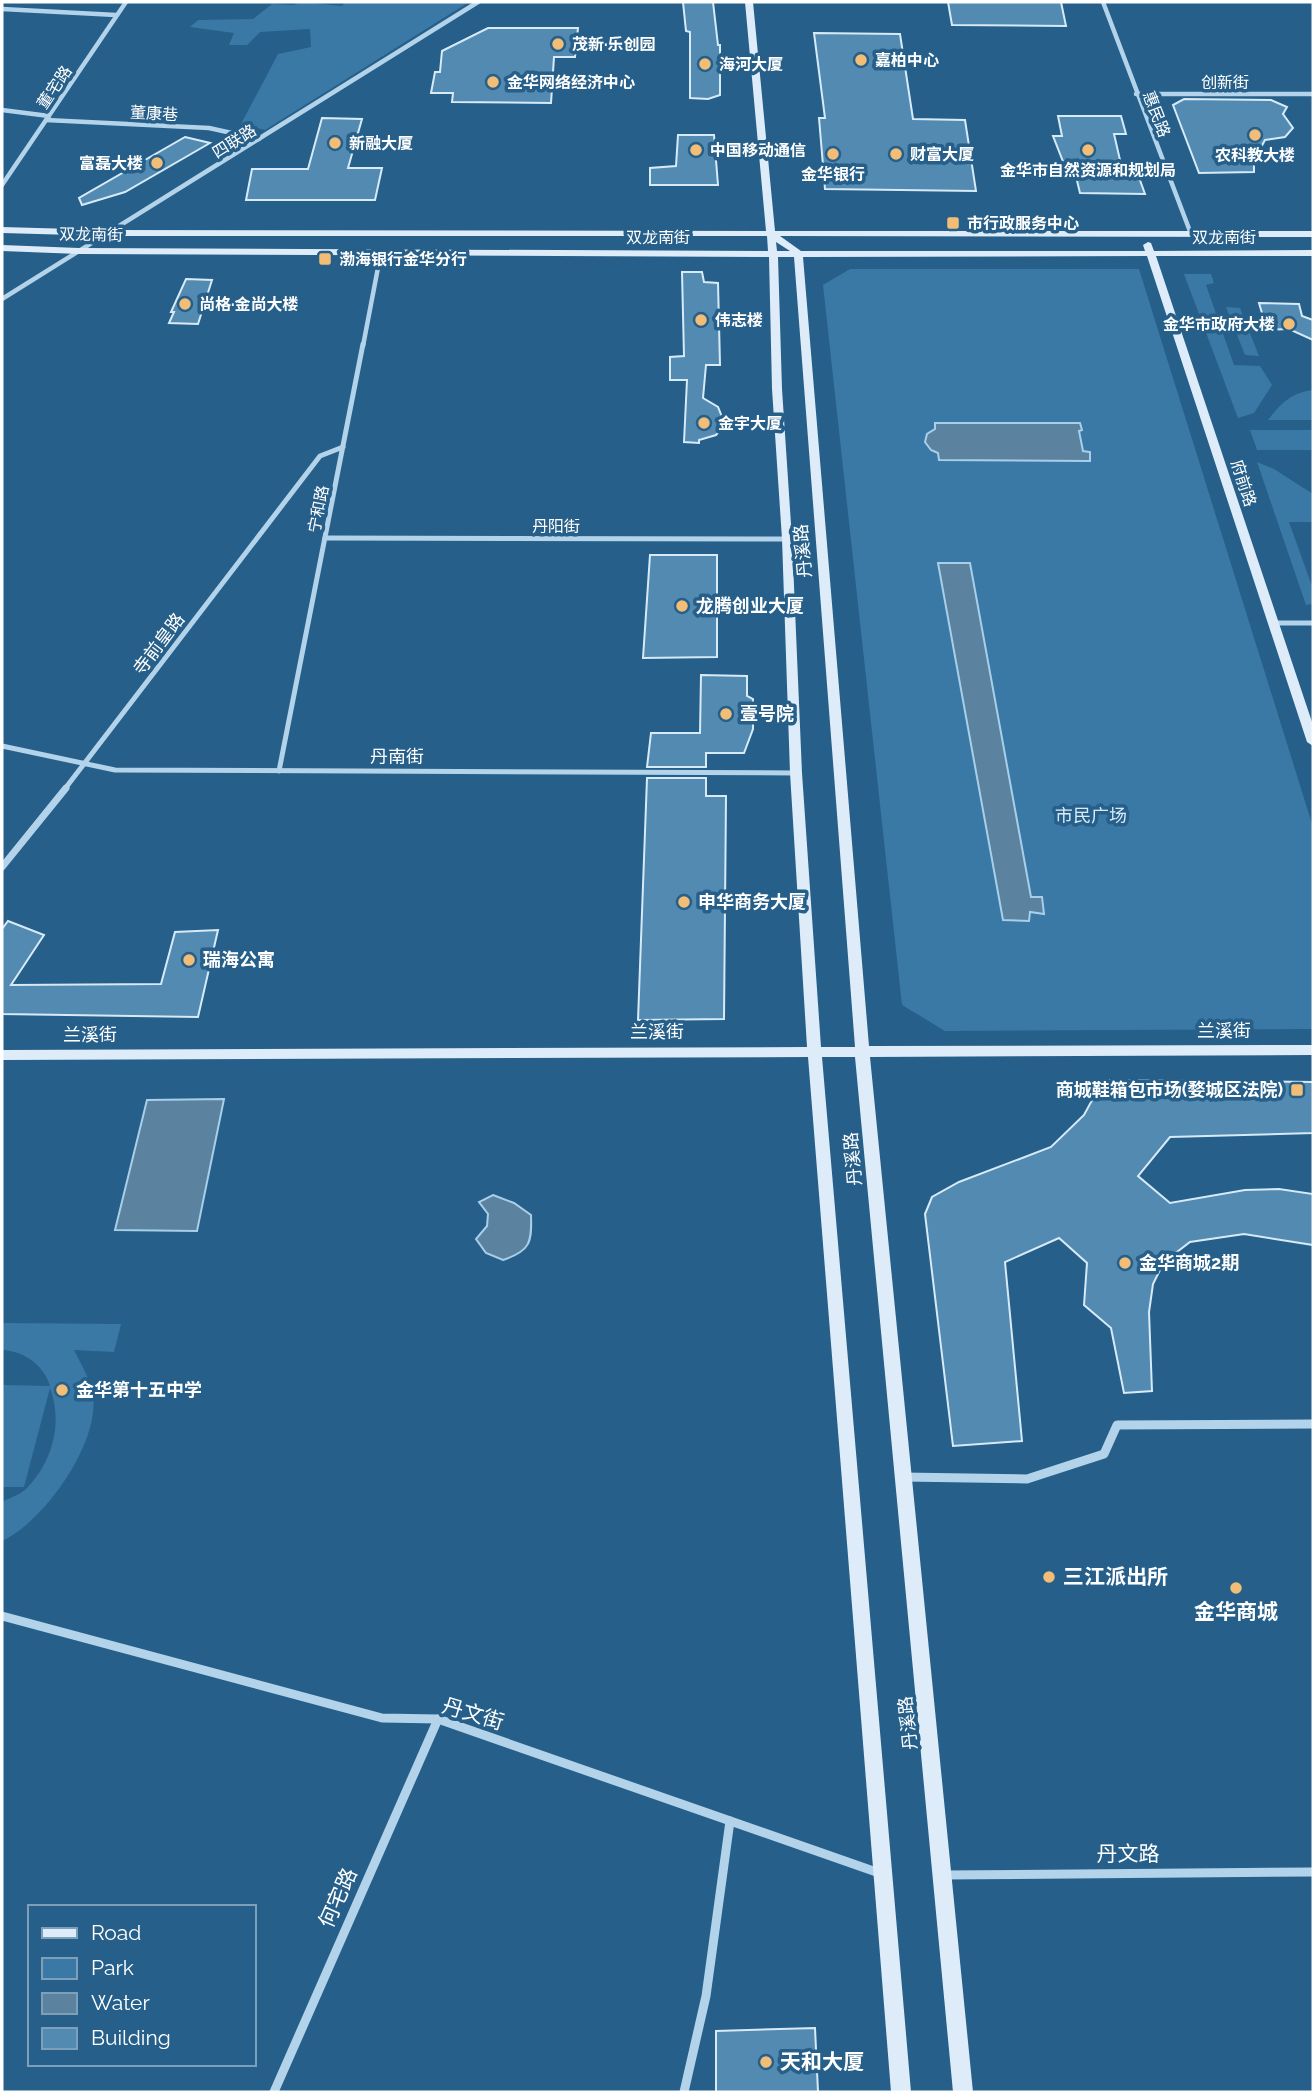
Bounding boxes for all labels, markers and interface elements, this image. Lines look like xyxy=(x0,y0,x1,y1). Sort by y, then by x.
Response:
place label: 茂新·乐创园 xyxy=(572,35,656,54)
marker: 茂新·乐创园 xyxy=(550,36,566,52)
place label: 嘉柏中心 xyxy=(875,51,939,70)
marker: 嘉柏中心 xyxy=(853,52,869,68)
place label: 海河大厦 xyxy=(719,55,783,74)
marker: 海河大厦 xyxy=(697,56,713,72)
street label: 董宅路 xyxy=(33,62,76,112)
place label: 金华网络经济中心 xyxy=(507,73,635,92)
street label: 创新街 xyxy=(1201,73,1249,92)
marker: 金华网络经济中心 xyxy=(485,74,501,90)
street label: 惠民路 xyxy=(1139,88,1174,140)
street label: 董康巷 xyxy=(130,103,178,124)
street label: 四联路 xyxy=(209,121,260,162)
marker: 农科教大楼 xyxy=(1247,127,1263,143)
place label: 新融大厦 xyxy=(349,134,413,153)
marker: 新融大厦 xyxy=(327,135,343,151)
place label: 中国移动通信 xyxy=(710,141,806,160)
marker: 中国移动通信 xyxy=(688,142,704,158)
marker: 金华市自然资源和规划局 xyxy=(1080,142,1096,158)
place label: 财富大厦 xyxy=(910,145,974,164)
marker: 金华银行 xyxy=(825,146,841,162)
marker: 财富大厦 xyxy=(888,146,904,162)
place label: 农科教大楼 xyxy=(1215,146,1295,165)
place label: 富磊大楼 xyxy=(79,154,143,173)
marker: 富磊大楼 xyxy=(149,155,165,171)
place label: 金华市自然资源和规划局 xyxy=(1000,161,1176,180)
place label: 金华银行 xyxy=(801,165,865,184)
place label: 市行政服务中心 xyxy=(967,214,1079,233)
marker: 市行政服务中心 xyxy=(945,215,961,231)
street label: 双龙南街 xyxy=(59,224,123,245)
street label: 双龙南街 xyxy=(626,228,690,247)
street label: 双龙南街 xyxy=(1192,228,1256,247)
place label: 渤海银行金华分行 xyxy=(339,250,467,269)
marker: 渤海银行金华分行 xyxy=(317,251,333,267)
place label: 尚格·金尚大楼 xyxy=(199,295,299,314)
marker: 尚格·金尚大楼 xyxy=(177,296,193,312)
place label: 伟志楼 xyxy=(715,311,763,330)
marker: 伟志楼 xyxy=(693,312,709,328)
place label: 金华市政府大楼 xyxy=(1163,315,1275,334)
marker: 金华市政府大楼 xyxy=(1281,316,1297,332)
place label: 金宇大厦 xyxy=(718,414,782,433)
marker: 金宇大厦 xyxy=(696,415,712,431)
street label: 府前路 xyxy=(1227,457,1260,509)
street label: 宁和路 xyxy=(305,484,332,534)
street label: 丹阳街 xyxy=(532,517,580,536)
street label: 丹溪路 xyxy=(790,523,815,579)
place label: 龙腾创业大厦 xyxy=(696,595,804,616)
marker: 龙腾创业大厦 xyxy=(674,598,690,614)
street label: 寺前皇路 xyxy=(129,609,189,679)
place label: 壹号院 xyxy=(740,703,794,724)
marker: 壹号院 xyxy=(718,706,734,722)
street label: 丹南街 xyxy=(370,746,424,767)
park label: 市民广场 xyxy=(1055,805,1127,826)
place label: 申华商务大厦 xyxy=(698,891,806,912)
marker: 申华商务大厦 xyxy=(676,894,692,910)
place label: 瑞海公寓 xyxy=(203,949,275,970)
marker: 瑞海公寓 xyxy=(181,952,197,968)
street label: 兰溪街 xyxy=(1197,1020,1251,1041)
street label: 兰溪街 xyxy=(630,1021,684,1042)
street label: 兰溪街 xyxy=(63,1024,117,1045)
place label: 商城鞋箱包市场(婺城区法院) xyxy=(1056,1079,1283,1100)
marker: 商城鞋箱包市场(婺城区法院) xyxy=(1289,1082,1305,1098)
street label: 丹溪路 xyxy=(840,1131,865,1187)
place label: 金华商城2期 xyxy=(1139,1252,1239,1273)
marker: 金华商城2期 xyxy=(1117,1255,1133,1271)
place label: 金华第十五中学 xyxy=(76,1379,202,1400)
marker: 金华第十五中学 xyxy=(54,1382,70,1398)
place label: 三江派出所 xyxy=(1063,1564,1168,1589)
marker: 三江派出所 xyxy=(1041,1569,1057,1585)
marker: 金华商城 xyxy=(1228,1580,1244,1596)
place label: 金华商城 xyxy=(1194,1599,1278,1624)
street label: 丹文街 xyxy=(439,1692,507,1735)
street label: 丹溪路 xyxy=(894,1695,921,1751)
street label: 丹文路 xyxy=(1097,1841,1160,1866)
street label: 何宅路 xyxy=(313,1864,362,1932)
legend xyxy=(28,1905,256,2066)
text: Road xyxy=(91,1920,141,1945)
text: Park xyxy=(91,1955,134,1980)
text: Water xyxy=(91,1990,150,2015)
text: Building xyxy=(91,2025,171,2050)
place label: 天和大厦 xyxy=(780,2049,864,2074)
marker: 天和大厦 xyxy=(758,2054,774,2070)

